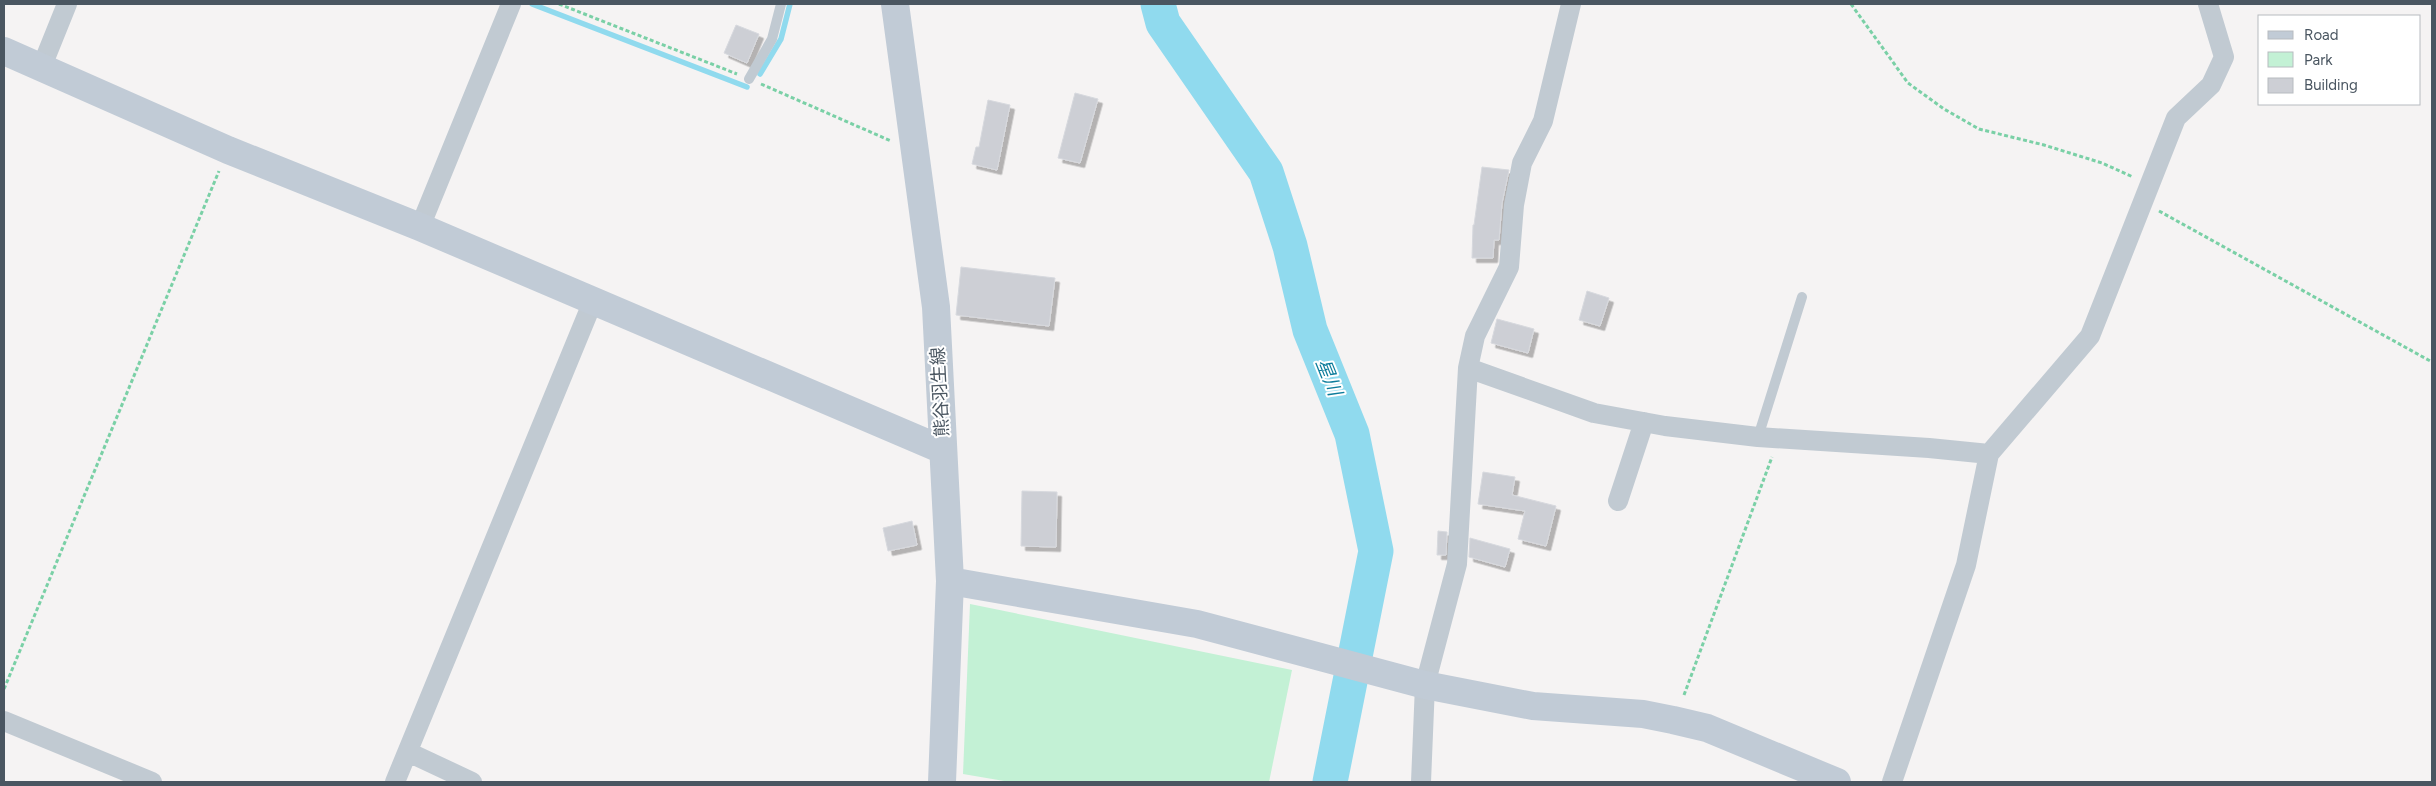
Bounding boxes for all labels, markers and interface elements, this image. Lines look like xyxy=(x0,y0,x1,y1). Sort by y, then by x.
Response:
legend xyxy=(2258,15,2421,105)
text: Road xyxy=(2304,26,2339,44)
text: Park xyxy=(2304,51,2333,69)
text: Building xyxy=(2304,76,2358,94)
street label: 熊谷羽生線 xyxy=(927,346,953,438)
water label: 星川 xyxy=(1311,355,1348,401)

